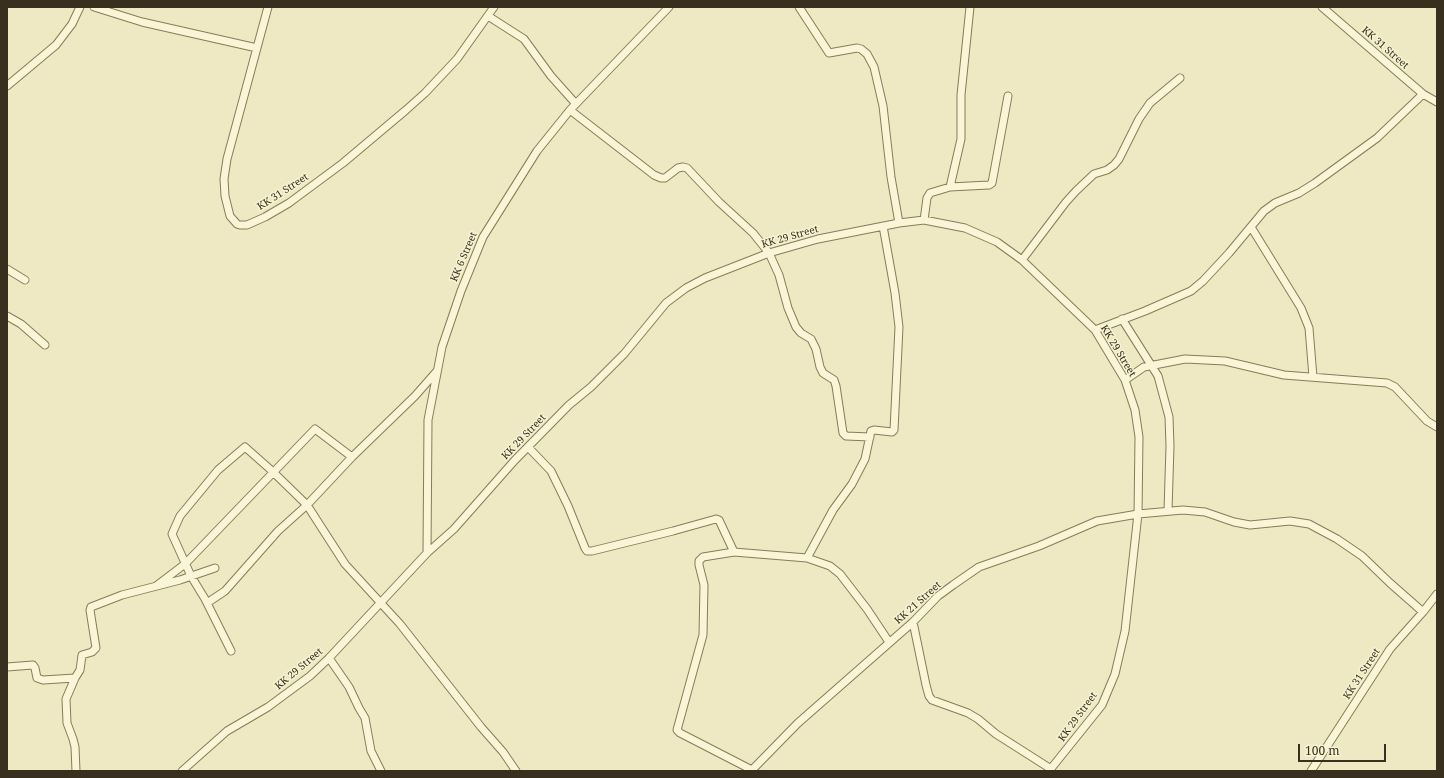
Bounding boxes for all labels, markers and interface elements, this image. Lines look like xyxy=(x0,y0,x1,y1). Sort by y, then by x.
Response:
street label: KK 31 Street xyxy=(1359,24,1411,72)
street label: KK 31 Street xyxy=(255,171,311,213)
street label: KK 29 Street xyxy=(760,223,820,251)
street label: KK 6 Street xyxy=(448,230,480,284)
street label: KK 29 Street xyxy=(1098,323,1138,379)
street label: KK 29 Street xyxy=(499,412,549,462)
street label: KK 21 Street xyxy=(892,579,944,627)
street label: KK 29 Street xyxy=(273,646,325,692)
street label: KK 31 Street xyxy=(1341,646,1383,702)
street label: KK 29 Street xyxy=(1056,690,1100,744)
scale bar xyxy=(1300,736,1388,762)
text: 100 m xyxy=(1305,742,1340,759)

